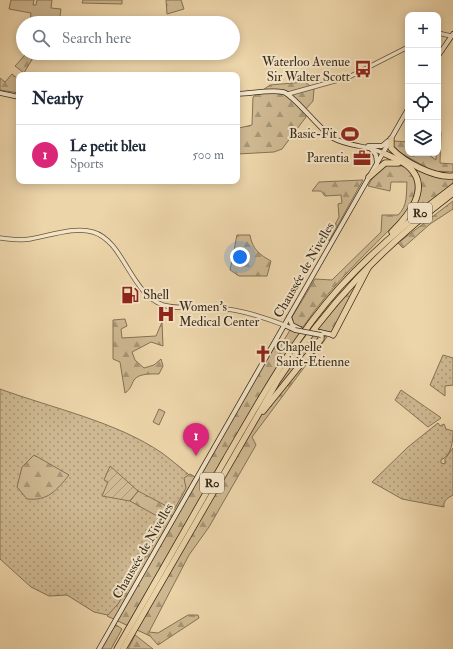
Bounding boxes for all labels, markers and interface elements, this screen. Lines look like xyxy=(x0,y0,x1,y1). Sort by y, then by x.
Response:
map controls xyxy=(405,12,441,156)
button: + xyxy=(405,12,441,48)
search box xyxy=(16,16,240,60)
icon: search xyxy=(30,27,52,49)
text: Search here xyxy=(62,29,131,48)
button: − xyxy=(405,48,441,84)
place label: Waterloo Avenue Sir Walter Scott xyxy=(261,54,351,85)
bus stop icon: Waterloo Avenue Sir Walter Scott xyxy=(353,59,373,79)
button: locate xyxy=(405,84,441,120)
text: Nearby xyxy=(32,88,83,109)
button: layers xyxy=(405,120,441,156)
sports icon: Basic-Fit xyxy=(340,124,360,144)
place label: Basic-Fit xyxy=(289,126,337,142)
text: Le petit bleu xyxy=(70,137,146,156)
text: 1 xyxy=(43,147,47,163)
text: 500 m xyxy=(192,147,224,163)
office icon: Parentia xyxy=(352,148,372,168)
place label: Parentia xyxy=(306,150,350,166)
text: Sports xyxy=(70,156,104,172)
road number: R0 xyxy=(408,203,432,223)
street label: Chaussée de Nivelles xyxy=(270,219,338,321)
your location xyxy=(230,247,250,267)
fuel station icon: Shell xyxy=(120,285,140,305)
place label: Shell xyxy=(143,287,170,303)
place label: Women’s Medical Center xyxy=(178,299,259,330)
hospital icon: Women’s Medical Center xyxy=(156,304,176,324)
place label: Chapelle Saint-Etienne xyxy=(276,339,350,370)
church icon: Chapelle Saint-Etienne xyxy=(253,344,273,364)
pin: 1 xyxy=(183,423,209,456)
road number: R0 xyxy=(200,473,224,493)
street label: Chaussée de Nivelles xyxy=(109,500,177,602)

